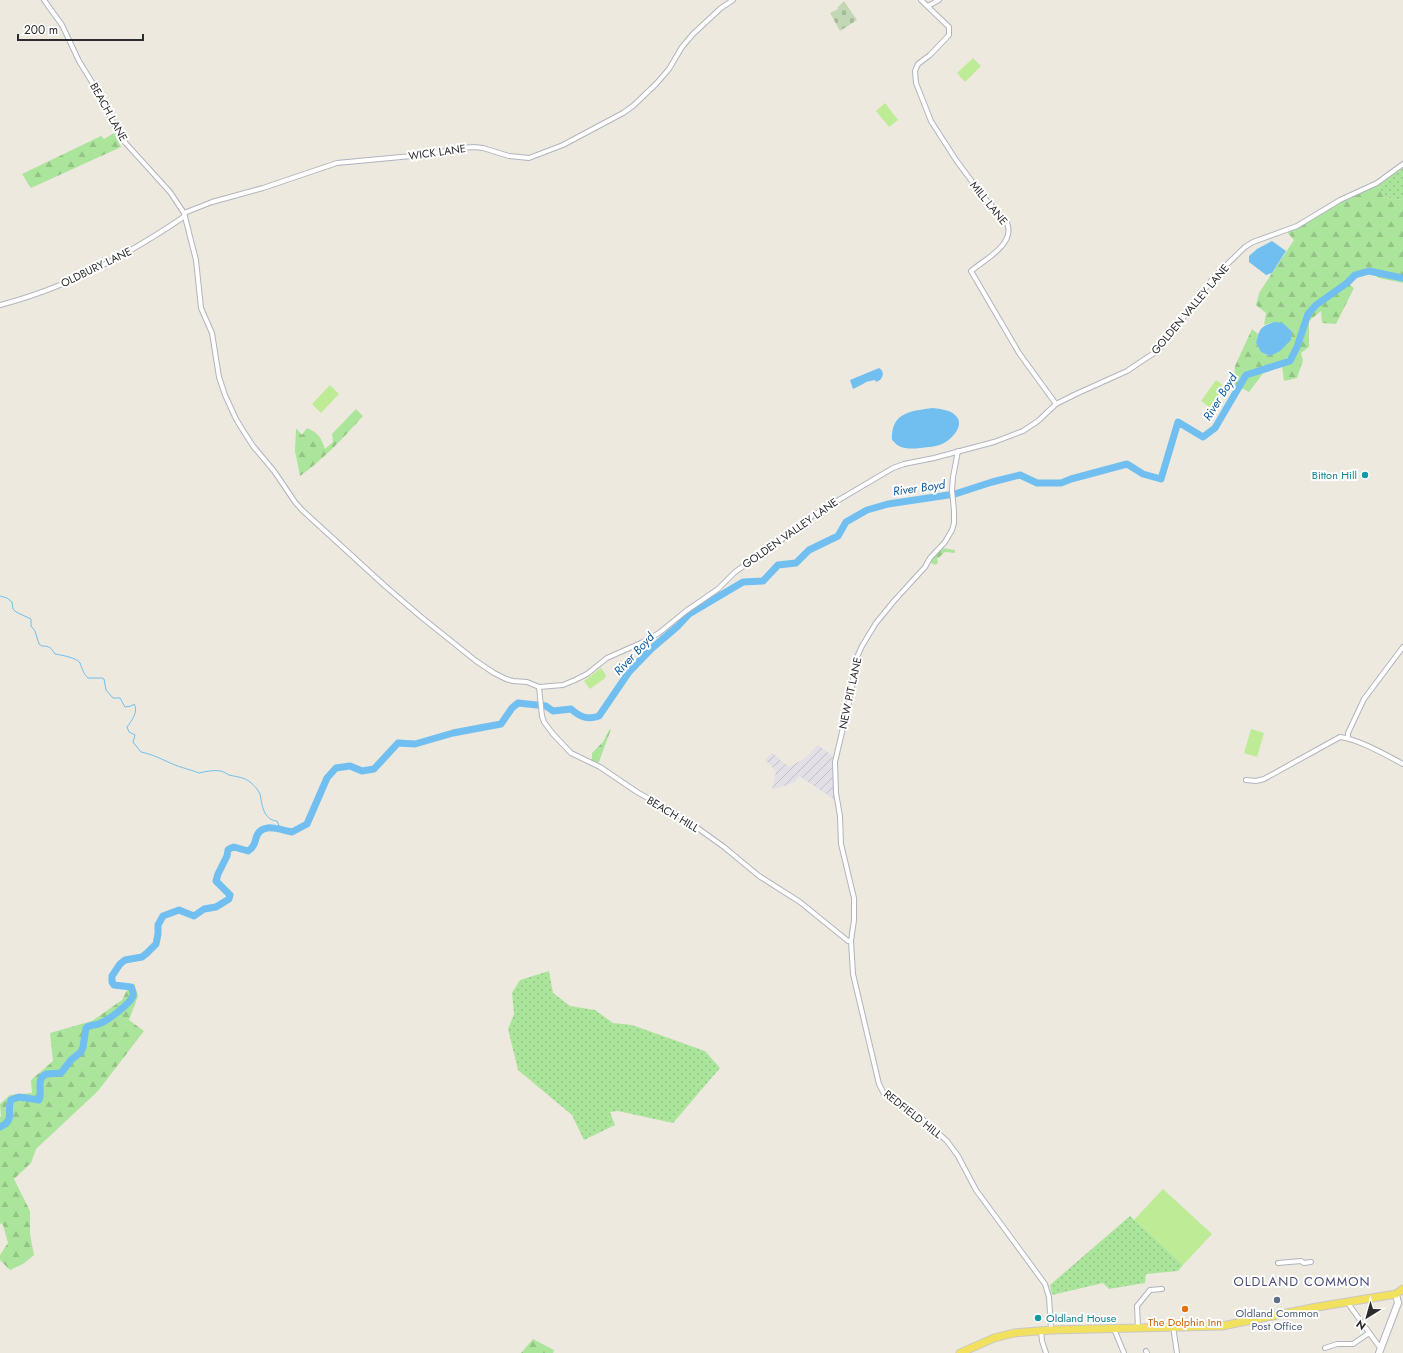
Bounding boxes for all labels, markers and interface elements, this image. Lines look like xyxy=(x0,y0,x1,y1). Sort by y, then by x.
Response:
scale bar xyxy=(18,16,143,42)
text: 200 m xyxy=(24,21,58,39)
street label: BEACH LANE xyxy=(86,80,132,144)
street label: WICK LANE xyxy=(407,140,467,164)
street label: MILL LANE xyxy=(966,178,1012,228)
street label: OLDBURY LANE xyxy=(58,243,134,291)
street label: GOLDEN VALLEY LANE xyxy=(1147,260,1233,358)
water label: River Boyd xyxy=(1198,369,1242,424)
place label: Bitton Hill xyxy=(1312,467,1357,483)
marker: Bitton Hill xyxy=(1360,470,1370,480)
water label: River Boyd xyxy=(892,475,948,501)
street label: GOLDEN VALLEY LANE xyxy=(739,494,841,572)
water label: River Boyd xyxy=(609,628,659,679)
street label: NEW PIT LANE xyxy=(835,656,865,730)
street label: BEACH HILL xyxy=(644,792,702,836)
street label: REDFIELD HILL xyxy=(880,1086,946,1142)
district label: OLDLAND COMMON xyxy=(1233,1272,1371,1291)
marker: Oldland Common Post Office xyxy=(1272,1295,1282,1305)
north arrow xyxy=(1347,1297,1387,1337)
marker: The Dolphin Inn xyxy=(1180,1304,1190,1314)
place label: Oldland Common Post Office xyxy=(1235,1305,1319,1334)
place label: Oldland House xyxy=(1046,1310,1117,1326)
marker: Oldland House xyxy=(1033,1313,1043,1323)
place label: The Dolphin Inn xyxy=(1148,1314,1222,1330)
text: N xyxy=(1353,1316,1369,1334)

